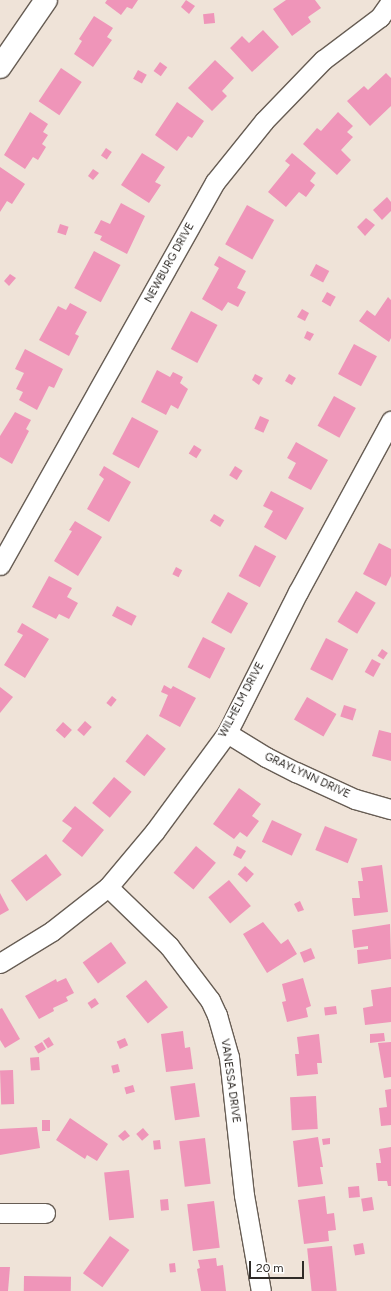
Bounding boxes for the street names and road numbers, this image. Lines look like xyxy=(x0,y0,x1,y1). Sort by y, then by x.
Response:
street label: NEWBURG DRIVE xyxy=(143,221,197,305)
street label: WILHELM DRIVE xyxy=(217,660,267,740)
street label: GRAYLYNN DRIVE xyxy=(262,750,352,802)
street label: VANESSA DRIVE xyxy=(218,1038,242,1124)

